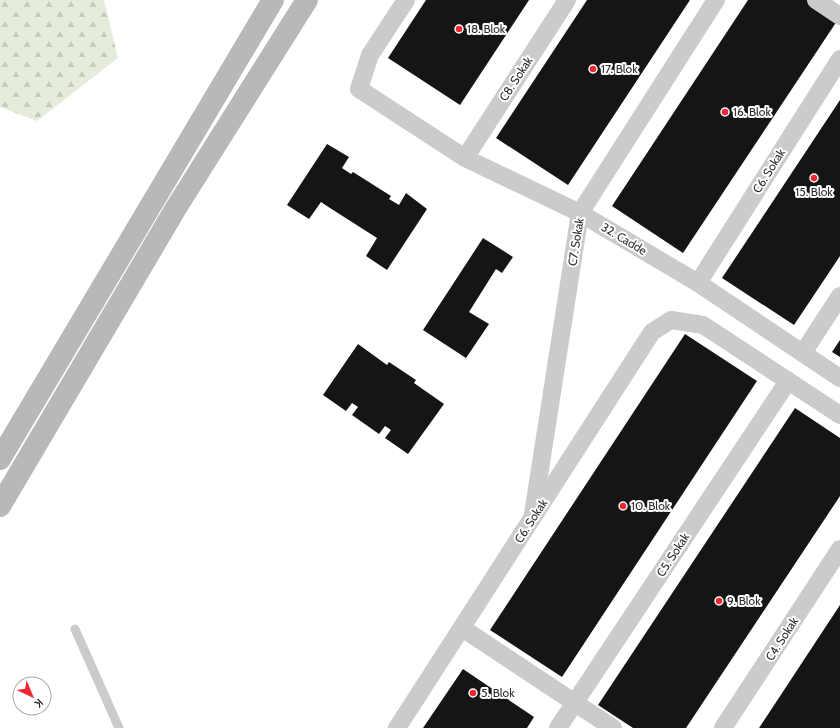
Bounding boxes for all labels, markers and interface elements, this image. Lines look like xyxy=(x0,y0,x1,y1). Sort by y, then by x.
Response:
place label: 18. Blok xyxy=(467,21,506,36)
marker: 18. Blok xyxy=(454,24,464,34)
street label: C8. Sokak xyxy=(496,53,536,104)
place label: 17. Blok xyxy=(601,61,638,76)
marker: 17. Blok xyxy=(588,64,598,74)
place label: 16. Blok xyxy=(733,104,771,119)
marker: 16. Blok xyxy=(720,107,730,117)
street label: C6. Sokak xyxy=(749,145,788,196)
marker: 15. Blok xyxy=(809,173,819,183)
place label: 15. Blok xyxy=(795,184,833,199)
street label: C7. Sokak xyxy=(564,216,587,267)
street label: 32. Cadde xyxy=(599,219,650,258)
street label: C6. Sokak xyxy=(511,495,551,546)
place label: 10. Blok xyxy=(631,498,671,513)
marker: 10. Blok xyxy=(618,501,628,511)
street label: C5. Sokak xyxy=(653,530,693,579)
place label: 9. Blok xyxy=(727,593,761,608)
marker: 9. Blok xyxy=(714,596,724,606)
street label: C4. Sokak xyxy=(762,614,802,663)
north arrow xyxy=(12,676,52,716)
place label: 5. Blok xyxy=(481,685,515,700)
marker: 5. Blok xyxy=(468,688,478,698)
text: K xyxy=(32,696,46,711)

